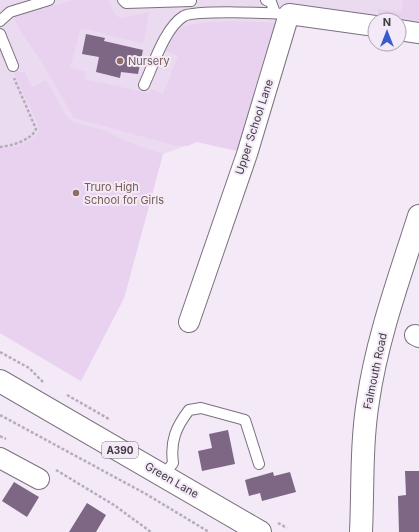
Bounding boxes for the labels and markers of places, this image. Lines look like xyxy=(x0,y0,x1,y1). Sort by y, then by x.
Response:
place label: Nursery xyxy=(128,54,170,68)
marker: Nursery xyxy=(115,56,125,66)
place label: Truro High School for Girls xyxy=(84,180,164,207)
marker: Truro High School for Girls xyxy=(71,188,81,198)

